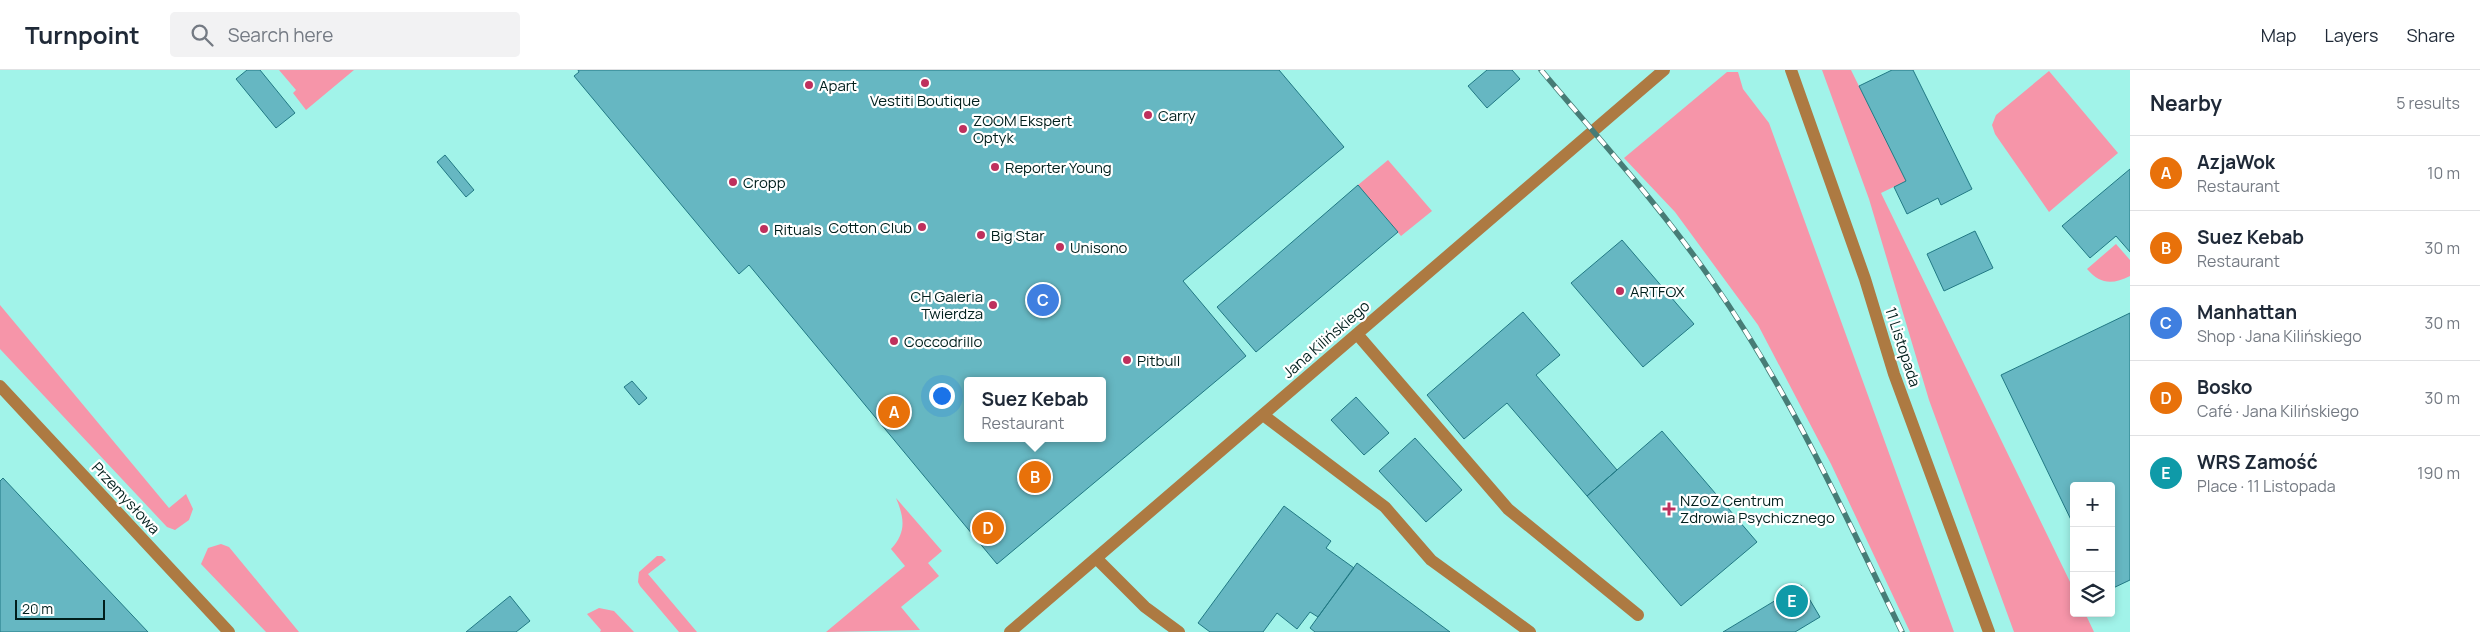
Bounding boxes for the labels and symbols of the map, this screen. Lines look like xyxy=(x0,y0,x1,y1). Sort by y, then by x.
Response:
place label: Apart xyxy=(819,75,857,96)
marker: Vestiti Boutique xyxy=(919,77,931,89)
marker: Apart xyxy=(803,79,815,91)
place label: Vestiti Boutique xyxy=(870,90,980,111)
place label: Carry xyxy=(1158,105,1196,126)
marker: Carry xyxy=(1142,109,1154,121)
place label: ZOOM Ekspert Optyk xyxy=(973,110,1072,148)
marker: ZOOM Ekspert Optyk xyxy=(957,123,969,135)
place label: Reporter Young xyxy=(1005,157,1112,178)
marker: Reporter Young xyxy=(989,161,1001,173)
place label: Cropp xyxy=(743,172,786,193)
marker: Cropp xyxy=(727,176,739,188)
place label: Cotton Club xyxy=(828,217,912,238)
place label: Rituals xyxy=(774,219,822,240)
marker: Cotton Club xyxy=(916,221,928,233)
marker: Rituals xyxy=(758,223,770,235)
place label: Big Star xyxy=(991,225,1045,246)
marker: Big Star xyxy=(975,229,987,241)
place label: Unisono xyxy=(1070,237,1128,258)
marker: Unisono xyxy=(1054,241,1066,253)
pin: C xyxy=(1027,281,1059,319)
place label: ARTFOX xyxy=(1630,281,1685,302)
marker: ARTFOX xyxy=(1614,285,1626,297)
place label: CH Galeria Twierdza xyxy=(911,286,983,324)
street label: Jana Kilińskiego xyxy=(1278,295,1374,383)
marker: CH Galeria Twierdza xyxy=(987,299,999,311)
street label: 11 Listopada xyxy=(1880,304,1926,390)
place label: Coccodrillo xyxy=(904,331,982,352)
marker: Coccodrillo xyxy=(888,335,900,347)
place label: Pitbull xyxy=(1137,350,1180,371)
marker: Pitbull xyxy=(1121,354,1133,366)
your location xyxy=(929,383,955,409)
pin: A xyxy=(878,393,910,431)
street label: Przemysłowa xyxy=(87,457,165,539)
pin: B xyxy=(1019,458,1051,496)
place label: NZOZ Centrum Zdrowia Psychicznego xyxy=(1680,490,1835,528)
marker: NZOZ Centrum Zdrowia Psychicznego xyxy=(1662,502,1676,516)
pin: D xyxy=(972,509,1004,547)
pin: E xyxy=(1776,582,1808,620)
scale bar xyxy=(15,597,105,620)

